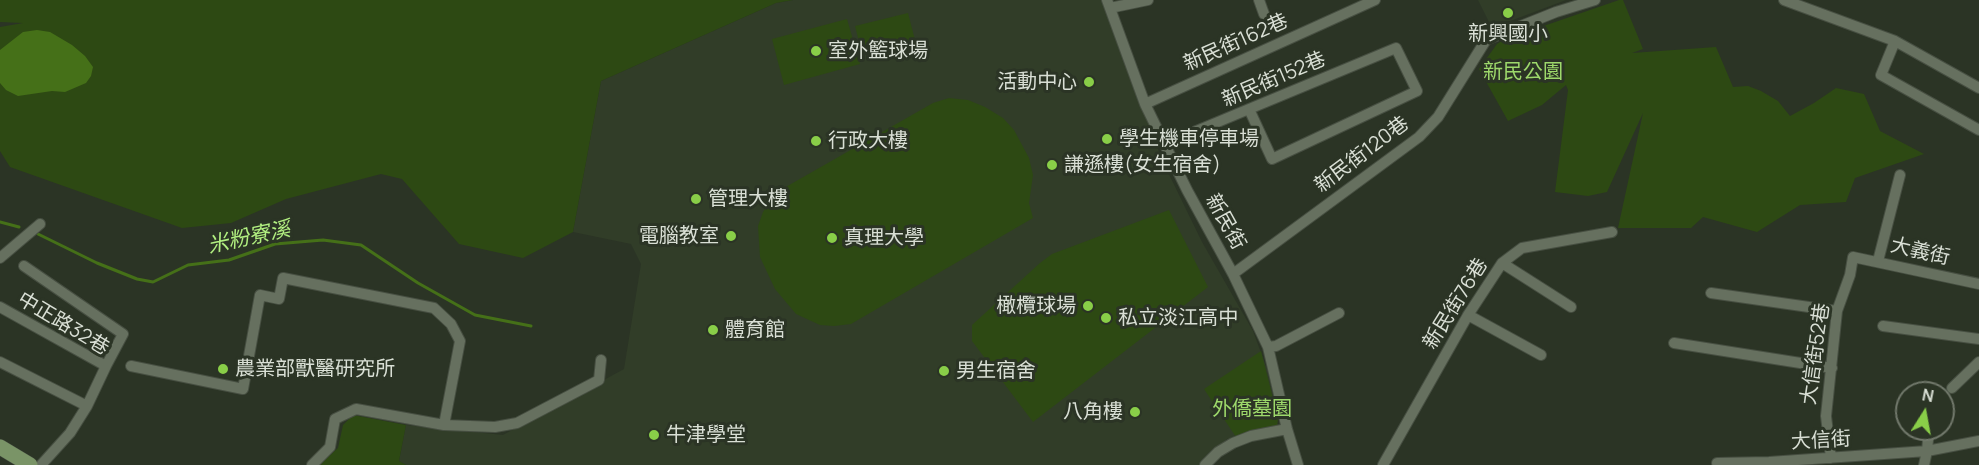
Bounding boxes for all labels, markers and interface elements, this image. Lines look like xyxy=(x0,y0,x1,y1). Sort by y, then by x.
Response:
marker: 新興國小 xyxy=(1501,6,1515,20)
street label: 新民街162巷 xyxy=(1180,9,1292,77)
place label: 新興國小 xyxy=(1468,22,1548,46)
place label: 室外籃球場 xyxy=(828,39,928,63)
marker: 室外籃球場 xyxy=(809,44,823,58)
street label: 新民街152巷 xyxy=(1219,47,1329,113)
park label: 新民公園 xyxy=(1483,60,1563,84)
place label: 活動中心 xyxy=(997,70,1077,94)
marker: 活動中心 xyxy=(1082,75,1096,89)
street label: 新民街120巷 xyxy=(1310,112,1414,198)
place label: 學生機車停車場 xyxy=(1119,127,1259,151)
place label: 行政大樓 xyxy=(828,129,908,153)
marker: 學生機車停車場 xyxy=(1100,132,1114,146)
marker: 行政大樓 xyxy=(809,134,823,148)
place label: 謙遜樓(女生宿舍) xyxy=(1064,153,1221,177)
marker: 謙遜樓(女生宿舍) xyxy=(1045,158,1059,172)
place label: 管理大樓 xyxy=(708,187,788,211)
street label: 新民街 xyxy=(1200,190,1250,254)
marker: 管理大樓 xyxy=(689,192,703,206)
water label: 米粉寮溪 xyxy=(205,217,293,259)
place label: 電腦教室 xyxy=(639,224,719,248)
place label: 真理大學 xyxy=(844,226,924,250)
marker: 電腦教室 xyxy=(724,229,738,243)
marker: 真理大學 xyxy=(825,231,839,245)
street label: 大義街 xyxy=(1888,234,1952,270)
street label: 新民街76巷 xyxy=(1419,254,1493,354)
street label: 中正路32巷 xyxy=(13,287,113,361)
place label: 橄欖球場 xyxy=(996,294,1076,318)
marker: 橄欖球場 xyxy=(1081,299,1095,313)
street label: 大信街52巷 xyxy=(1797,302,1835,406)
place label: 私立淡江高中 xyxy=(1118,306,1238,330)
marker: 私立淡江高中 xyxy=(1099,311,1113,325)
place label: 體育館 xyxy=(725,318,785,342)
marker: 體育館 xyxy=(706,323,720,337)
place label: 農業部獸醫研究所 xyxy=(235,357,395,381)
place label: 男生宿舍 xyxy=(956,359,1036,383)
marker: 農業部獸醫研究所 xyxy=(216,362,230,376)
marker: 男生宿舍 xyxy=(937,364,951,378)
north arrow xyxy=(1895,381,1955,441)
text: N xyxy=(1920,383,1936,407)
park label: 外僑墓園 xyxy=(1212,397,1292,421)
place label: 八角樓 xyxy=(1063,400,1123,424)
marker: 八角樓 xyxy=(1128,405,1142,419)
place label: 牛津學堂 xyxy=(666,423,746,447)
street label: 大信街 xyxy=(1790,427,1852,455)
marker: 牛津學堂 xyxy=(647,428,661,442)

